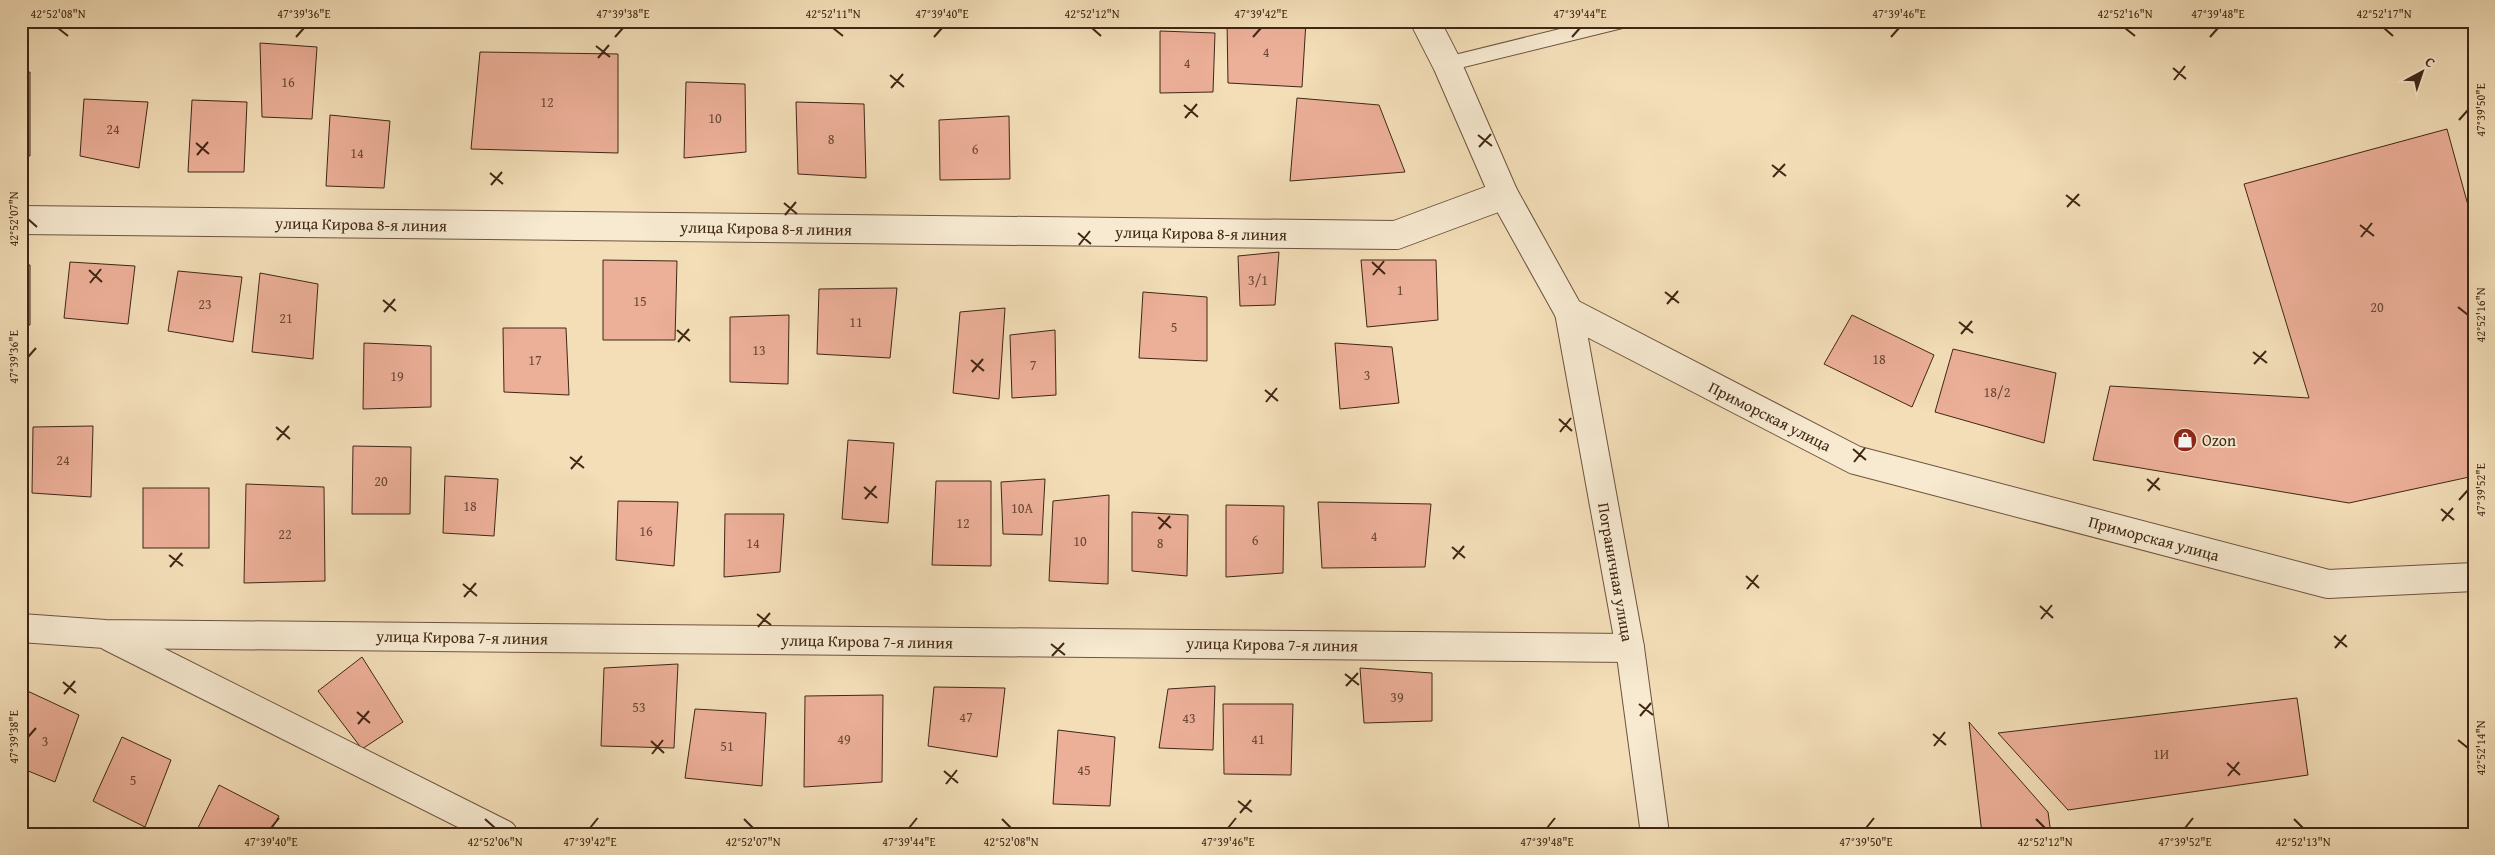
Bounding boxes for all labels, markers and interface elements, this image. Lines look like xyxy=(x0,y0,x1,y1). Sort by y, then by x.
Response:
text: 42°52'08"N xyxy=(30,5,86,22)
text: 47°39'36"E xyxy=(277,5,331,22)
text: 47°39'38"E xyxy=(596,5,650,22)
text: 42°52'11"N xyxy=(805,5,861,22)
text: 47°39'40"E xyxy=(915,5,969,22)
text: 42°52'12"N xyxy=(1064,5,1120,22)
text: 47°39'42"E xyxy=(1234,5,1288,22)
text: 47°39'44"E xyxy=(1553,5,1607,22)
text: 47°39'46"E xyxy=(1872,5,1926,22)
text: 42°52'16"N xyxy=(2097,5,2153,22)
text: 47°39'48"E xyxy=(2191,5,2245,22)
text: 42°52'17"N xyxy=(2356,5,2412,22)
house number: 4 xyxy=(1263,42,1270,62)
north arrow xyxy=(2398,48,2448,98)
text: С xyxy=(2421,52,2440,72)
house number: 4 xyxy=(1184,53,1191,73)
house number: 16 xyxy=(281,72,295,92)
text: 47°39'50"E xyxy=(2472,83,2489,137)
house number: 12 xyxy=(540,92,554,112)
house number: 10 xyxy=(708,108,722,128)
house number: 24 xyxy=(106,119,120,139)
house number: 8 xyxy=(828,129,835,149)
house number: 6 xyxy=(972,139,979,159)
house number: 14 xyxy=(350,143,364,163)
text: 42°52'07"N xyxy=(5,191,22,247)
street label: улица Кирова 8-я линия xyxy=(274,210,447,237)
street label: улица Кирова 8-я линия xyxy=(679,214,852,241)
street label: улица Кирова 8-я линия xyxy=(1114,219,1287,246)
house number: 3/1 xyxy=(1248,270,1268,290)
house number: 1 xyxy=(1397,280,1403,300)
text: 42°52'16"N xyxy=(2472,287,2489,343)
house number: 15 xyxy=(633,291,647,311)
house number: 23 xyxy=(198,294,212,314)
house number: 20 xyxy=(2370,297,2384,317)
house number: 21 xyxy=(279,308,293,328)
house number: 11 xyxy=(849,312,863,332)
house number: 5 xyxy=(1171,317,1177,337)
text: 47°39'36"E xyxy=(5,330,22,384)
house number: 13 xyxy=(752,340,766,360)
house number: 18 xyxy=(1872,349,1886,369)
house number: 17 xyxy=(528,350,542,370)
house number: 7 xyxy=(1030,355,1037,375)
house number: 3 xyxy=(1364,365,1370,385)
house number: 19 xyxy=(390,366,404,386)
street label: Приморская улица xyxy=(1705,375,1836,457)
house number: 18/2 xyxy=(1984,382,2010,402)
shop icon: Ozon xyxy=(2172,427,2198,453)
place label: Ozon xyxy=(2202,428,2236,452)
house number: 24 xyxy=(56,450,70,470)
text: 47°39'52"E xyxy=(2472,463,2489,517)
house number: 20 xyxy=(374,471,388,491)
house number: 18 xyxy=(463,496,477,516)
house number: 10А xyxy=(1011,498,1033,518)
street label: Пограничная улица xyxy=(1592,501,1640,644)
street label: Приморская улица xyxy=(2086,509,2222,567)
house number: 12 xyxy=(956,513,970,533)
house number: 16 xyxy=(639,521,653,541)
house number: 22 xyxy=(278,524,292,544)
house number: 4 xyxy=(1371,526,1378,546)
house number: 6 xyxy=(1252,530,1259,550)
house number: 10 xyxy=(1073,531,1087,551)
house number: 14 xyxy=(746,533,760,553)
house number: 8 xyxy=(1157,533,1164,553)
street label: улица Кирова 7-я линия xyxy=(375,623,548,650)
street label: улица Кирова 7-я линия xyxy=(780,627,953,654)
street label: улица Кирова 7-я линия xyxy=(1185,630,1358,657)
house number: 39 xyxy=(1390,687,1404,707)
house number: 53 xyxy=(632,697,646,717)
house number: 47 xyxy=(959,707,973,727)
house number: 43 xyxy=(1182,708,1196,728)
text: 47°39'38"E xyxy=(5,710,22,764)
text: 42°52'14"N xyxy=(2472,720,2489,776)
house number: 49 xyxy=(837,729,851,749)
house number: 41 xyxy=(1251,729,1265,749)
house number: 3 xyxy=(42,731,48,751)
house number: 51 xyxy=(720,736,734,756)
house number: 1И xyxy=(2153,744,2169,764)
house number: 45 xyxy=(1077,760,1091,780)
house number: 5 xyxy=(130,770,136,790)
text: 47°39'40"E xyxy=(244,833,298,850)
text: 42°52'06"N xyxy=(467,833,523,850)
text: 47°39'42"E xyxy=(563,833,617,850)
text: 42°52'07"N xyxy=(725,833,781,850)
text: 47°39'44"E xyxy=(882,833,936,850)
text: 42°52'08"N xyxy=(983,833,1039,850)
text: 47°39'46"E xyxy=(1201,833,1255,850)
text: 47°39'48"E xyxy=(1520,833,1574,850)
text: 47°39'50"E xyxy=(1839,833,1893,850)
text: 42°52'12"N xyxy=(2017,833,2073,850)
text: 47°39'52"E xyxy=(2158,833,2212,850)
text: 42°52'13"N xyxy=(2275,833,2331,850)

